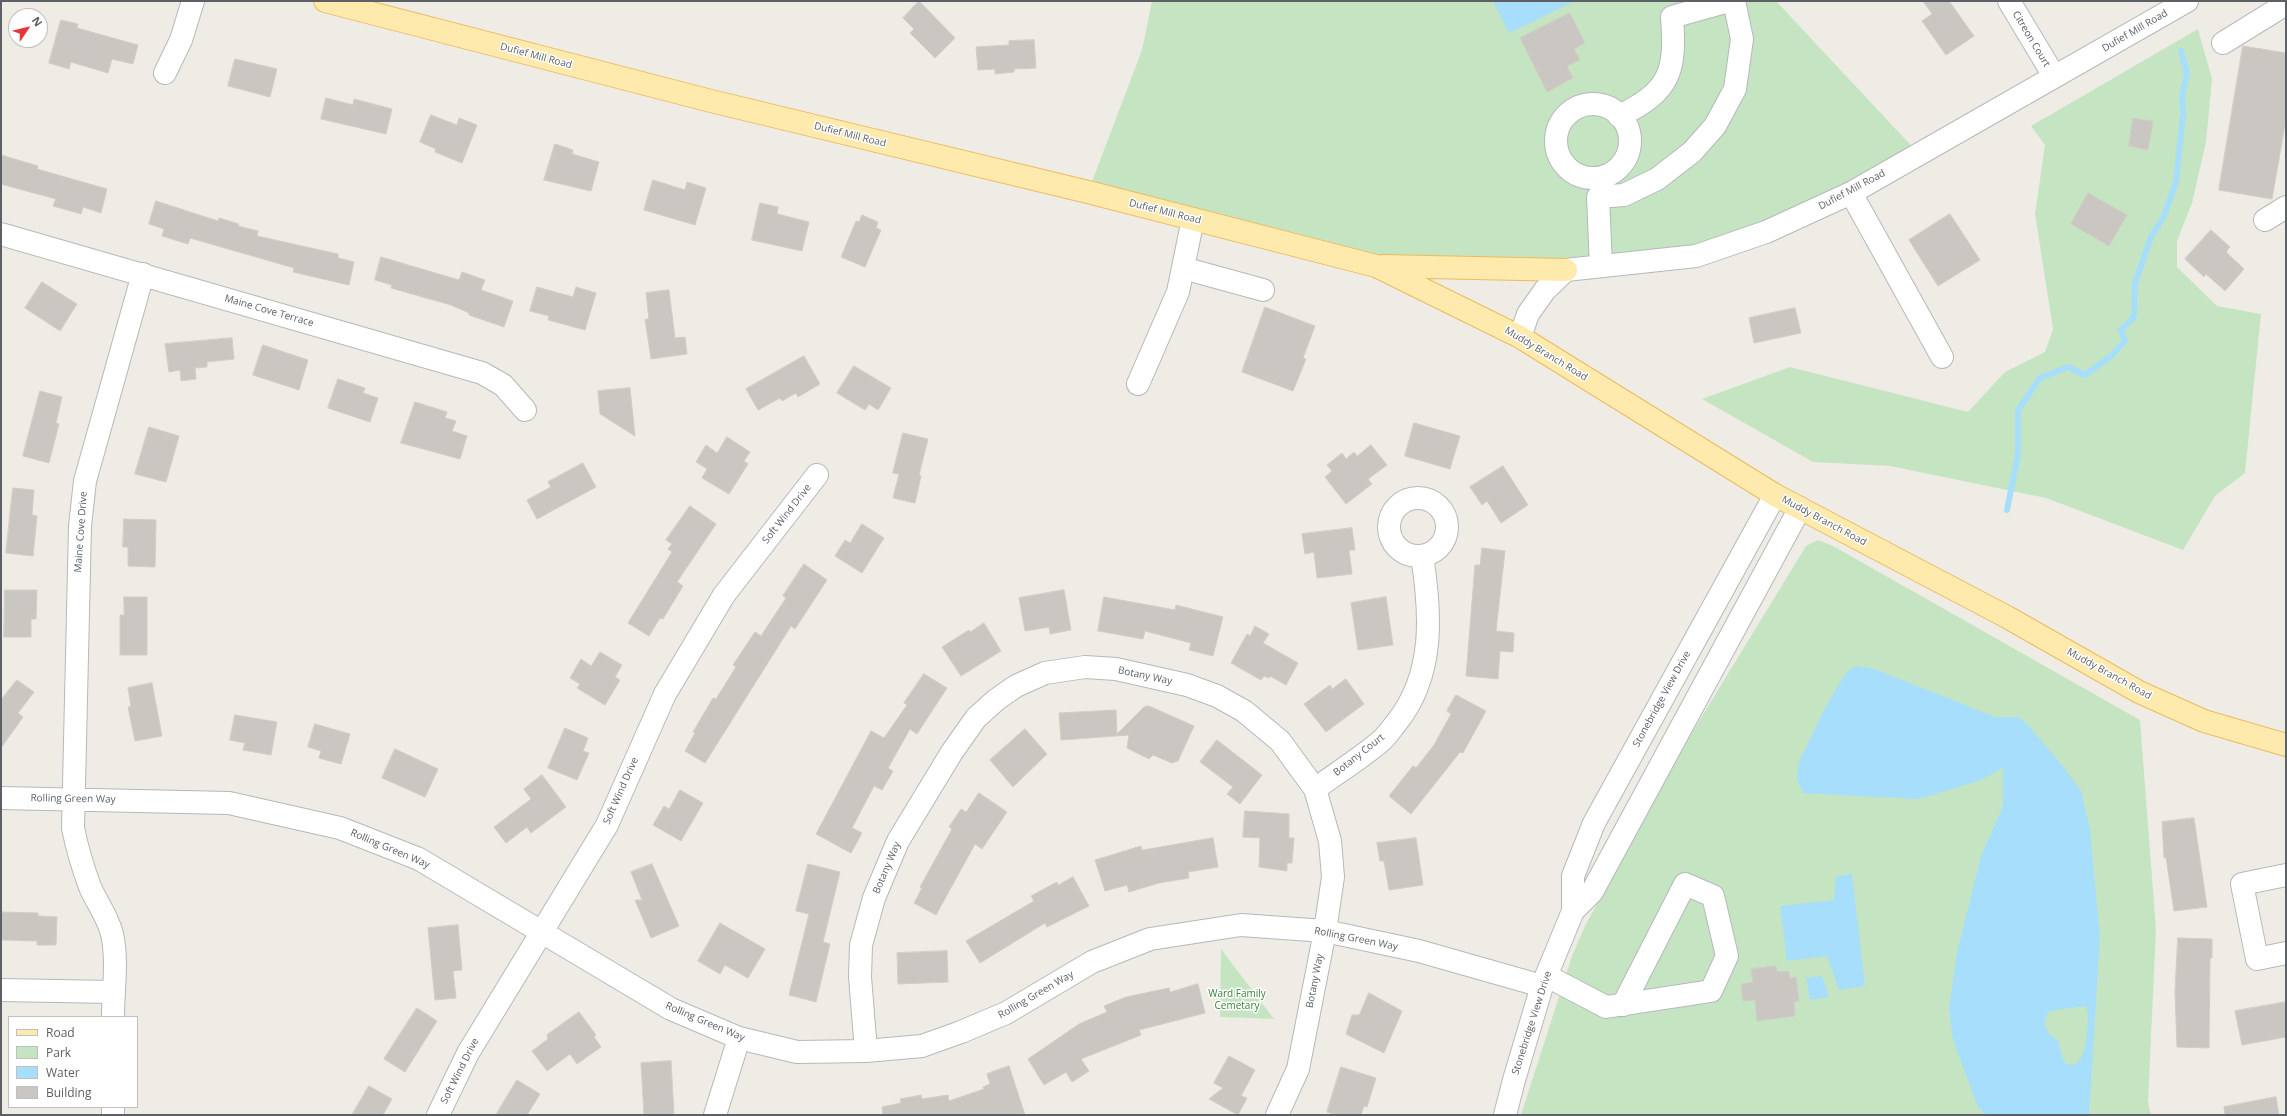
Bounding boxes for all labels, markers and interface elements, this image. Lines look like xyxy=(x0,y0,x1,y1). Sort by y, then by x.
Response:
street label: Dufief Mill Road xyxy=(2100,7,2170,55)
north arrow xyxy=(8,8,48,48)
street label: Citreon Court xyxy=(2010,9,2052,69)
text: N xyxy=(29,13,46,29)
street label: Dufief Mill Road xyxy=(499,41,573,71)
street label: Dufief Mill Road xyxy=(813,120,887,150)
street label: Dufief Mill Road xyxy=(1817,167,1887,213)
street label: Dufief Mill Road xyxy=(1128,197,1202,227)
street label: Maine Cove Terrace xyxy=(223,293,315,329)
street label: Muddy Branch Road xyxy=(1502,324,1590,384)
street label: Soft Wind Drive xyxy=(760,482,814,546)
street label: Maine Cove Drive xyxy=(72,491,90,573)
street label: Muddy Branch Road xyxy=(1779,493,1869,549)
street label: Muddy Branch Road xyxy=(2065,646,2153,702)
street label: Stonebridge View Drive xyxy=(1631,649,1693,749)
street label: Botany Way xyxy=(1117,664,1173,688)
street label: Botany Court xyxy=(1331,731,1387,779)
street label: Soft Wind Drive xyxy=(601,756,641,826)
street label: Rolling Green Way xyxy=(30,792,116,806)
street label: Rolling Green Way xyxy=(349,827,431,871)
street label: Botany Way xyxy=(871,840,903,896)
street label: Rolling Green Way xyxy=(1313,925,1399,953)
street label: Botany Way xyxy=(1304,953,1326,1009)
street label: Rolling Green Way xyxy=(996,969,1076,1021)
street label: Stonebridge View Drive xyxy=(1510,970,1554,1076)
park label: Ward Family Cemetary xyxy=(1208,988,1266,1012)
street label: Rolling Green Way xyxy=(664,1000,746,1044)
legend xyxy=(8,1016,138,1108)
text: Road xyxy=(46,1024,75,1041)
street label: Soft Wind Drive xyxy=(438,1036,482,1106)
text: Park xyxy=(46,1044,71,1061)
text: Water xyxy=(46,1064,80,1081)
text: Building xyxy=(46,1084,91,1101)

